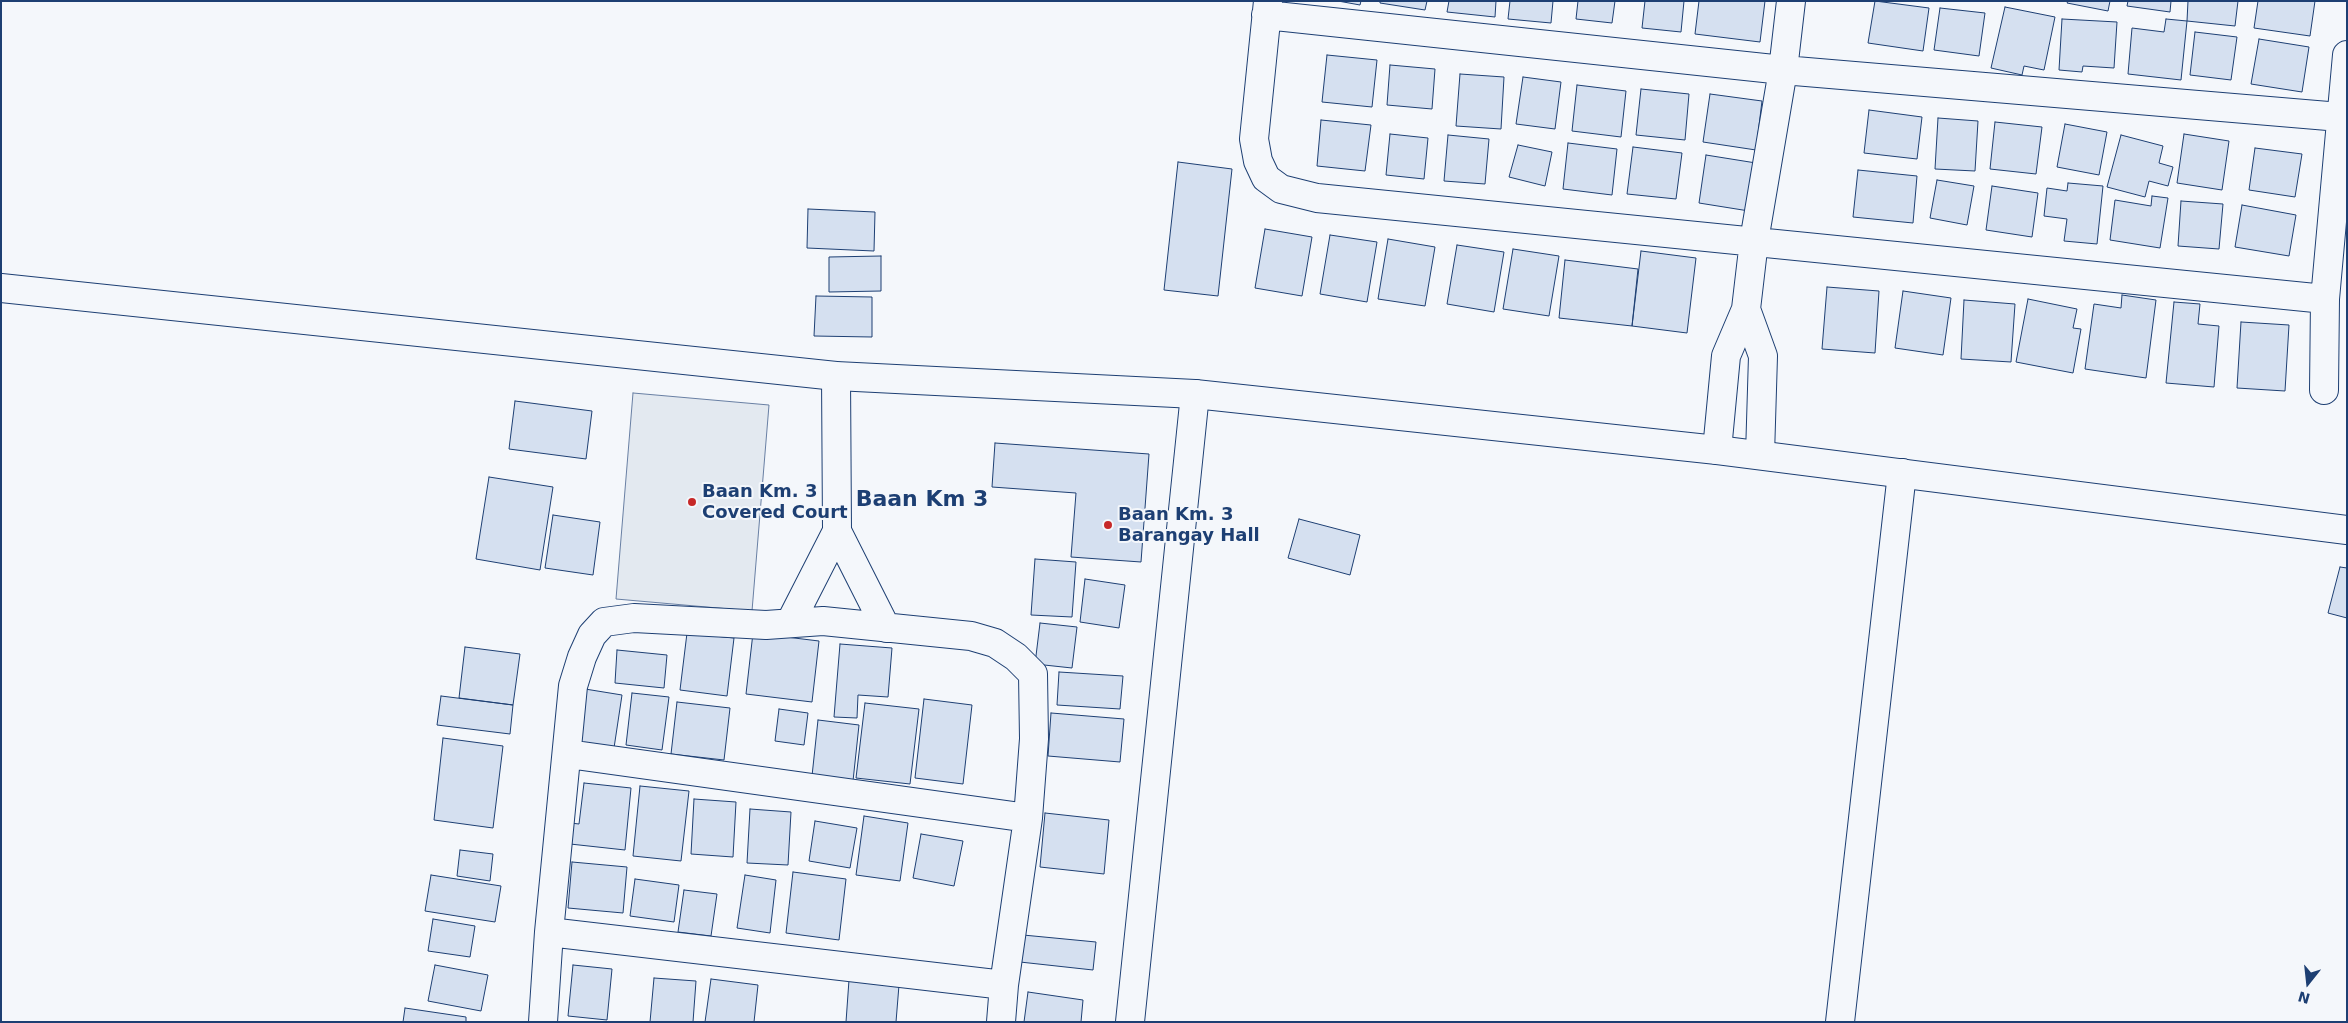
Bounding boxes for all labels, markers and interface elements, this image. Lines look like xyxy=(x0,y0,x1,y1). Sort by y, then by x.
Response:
place label: Baan Km. 3 Covered Court xyxy=(702,481,848,524)
district label: Baan Km 3 xyxy=(856,487,988,513)
marker: Baan Km. 3 Covered Court xyxy=(686,496,698,508)
place label: Baan Km. 3 Barangay Hall xyxy=(1118,504,1260,546)
marker: Baan Km. 3 Barangay Hall xyxy=(1102,519,1114,531)
north arrow xyxy=(2283,958,2333,1008)
text: N xyxy=(2296,988,2312,1007)

